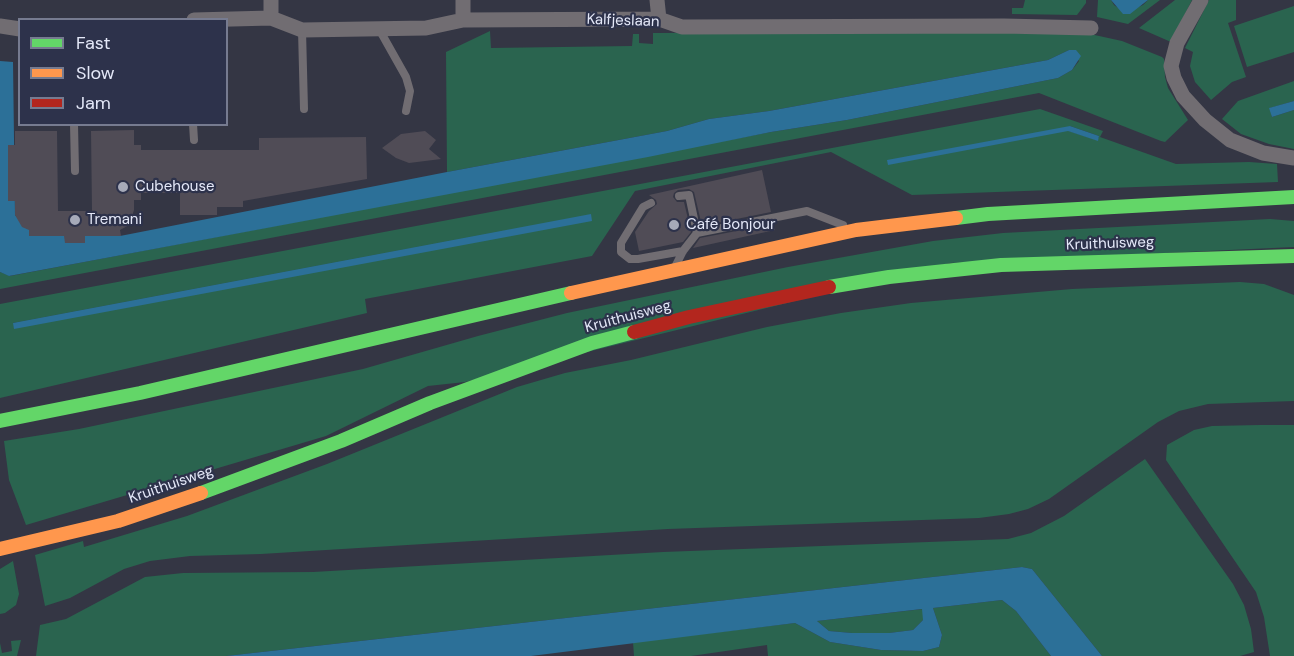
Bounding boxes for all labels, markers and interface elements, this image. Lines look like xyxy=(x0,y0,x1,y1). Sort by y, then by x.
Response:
street label: Kalfjeslaan xyxy=(586,11,660,31)
legend xyxy=(18,18,228,126)
text: Fast xyxy=(76,31,111,55)
text: Slow xyxy=(76,61,115,85)
text: Jam xyxy=(76,91,111,115)
place label: Cubehouse xyxy=(135,178,214,196)
marker: Cubehouse xyxy=(116,180,130,194)
place label: Tremani xyxy=(87,211,142,229)
marker: Tremani xyxy=(68,213,82,227)
place label: Café Bonjour xyxy=(686,216,775,234)
marker: Café Bonjour xyxy=(667,218,681,232)
street label: Kruithuisweg xyxy=(1065,233,1155,255)
street label: Kruithuisweg xyxy=(583,297,673,337)
street label: Kruithuisweg xyxy=(126,462,216,508)

